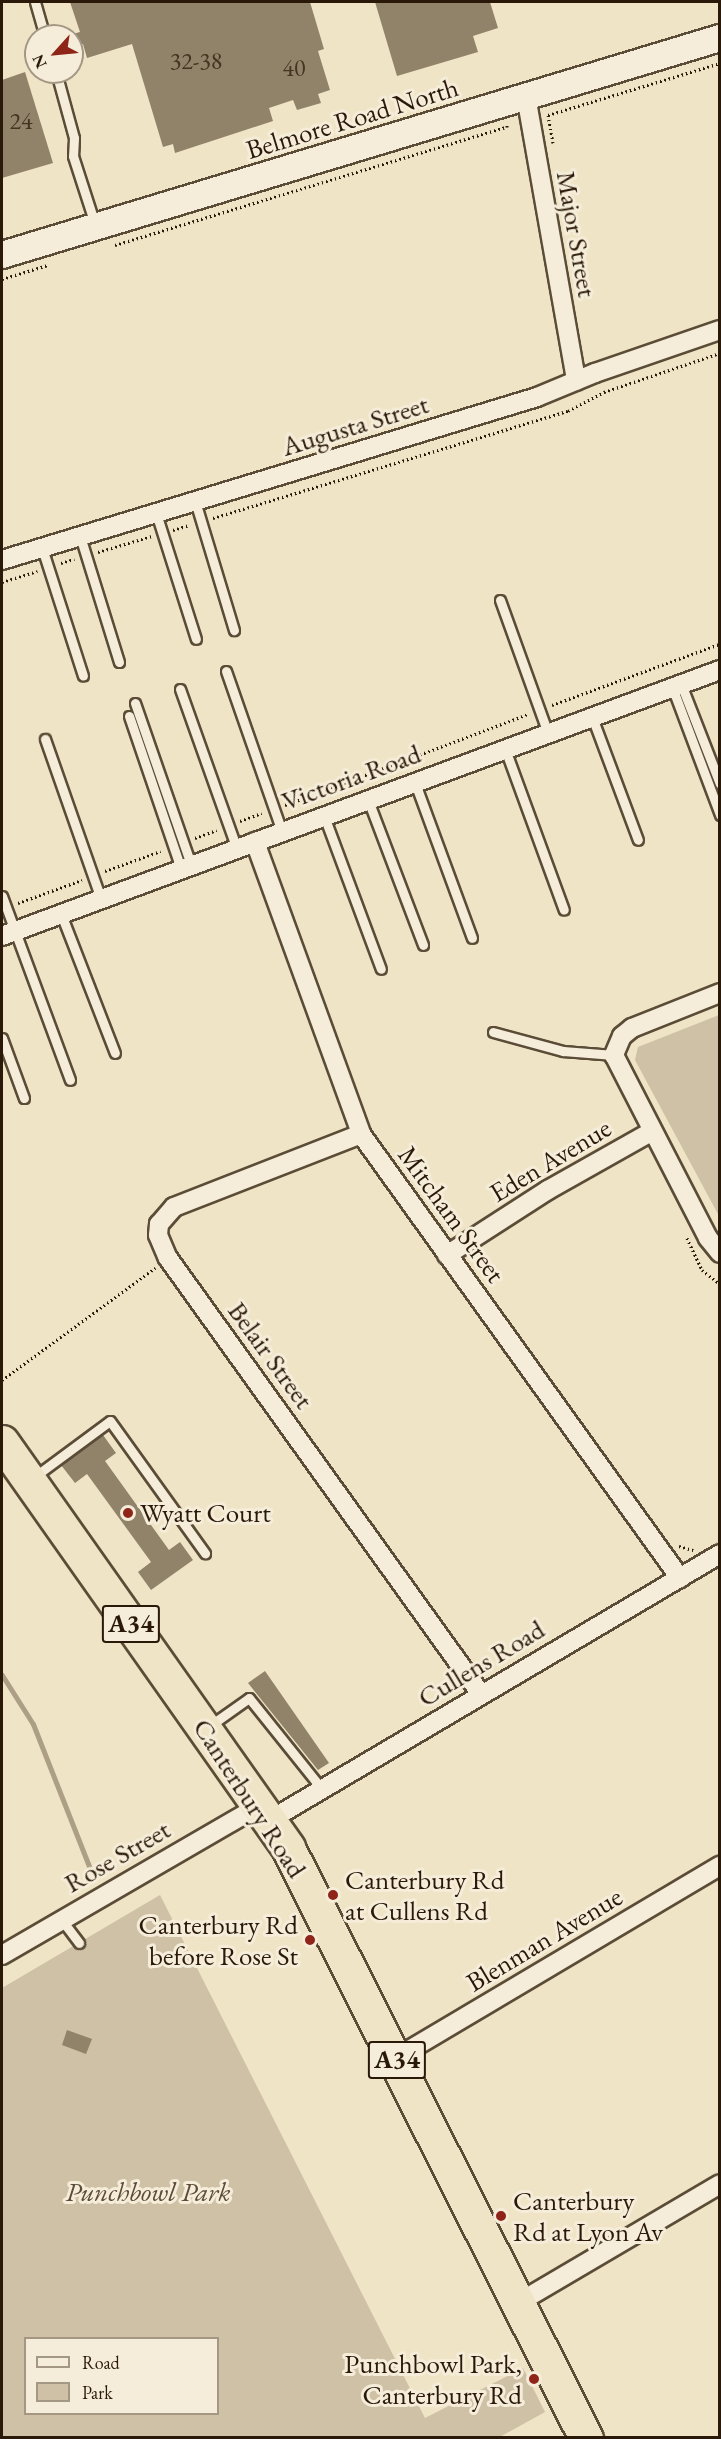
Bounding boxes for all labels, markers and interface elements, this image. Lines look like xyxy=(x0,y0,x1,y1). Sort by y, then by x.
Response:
north arrow xyxy=(24,24,84,84)
house number: 32-38 xyxy=(170,47,222,75)
text: N xyxy=(27,51,52,72)
house number: 40 xyxy=(282,54,306,82)
street label: Belmore Road North xyxy=(242,70,462,166)
house number: 24 xyxy=(9,107,33,135)
street label: Major Street xyxy=(550,168,604,300)
street label: Augusta Street xyxy=(278,387,432,463)
street label: Victoria Road xyxy=(277,737,425,817)
street label: Eden Avenue xyxy=(483,1111,617,1209)
street label: Mitcham Street xyxy=(392,1139,512,1289)
street label: Belair Street xyxy=(221,1295,321,1415)
place label: Wyatt Court xyxy=(140,1497,271,1529)
marker: Wyatt Court xyxy=(121,1506,135,1520)
road number: A34 xyxy=(101,1601,161,1647)
street label: Cullens Road xyxy=(412,1613,550,1713)
street label: Canterbury Road xyxy=(187,1712,313,1884)
street label: Rose Street xyxy=(58,1813,176,1899)
place label: Canterbury Rd at Cullens Rd xyxy=(345,1863,505,1926)
street label: Blenman Avenue xyxy=(460,1880,628,1998)
marker: Canterbury Rd at Cullens Rd xyxy=(326,1888,340,1902)
place label: Canterbury Rd before Rose St xyxy=(138,1908,298,1971)
marker: Canterbury Rd before Rose St xyxy=(303,1933,317,1947)
road number: A34 xyxy=(367,2037,427,2083)
park label: Punchbowl Park xyxy=(65,2176,231,2208)
place label: Canterbury Rd at Lyon Av xyxy=(513,2184,663,2247)
marker: Canterbury Rd at Lyon Av xyxy=(494,2209,508,2223)
legend xyxy=(24,2337,219,2415)
place label: Punchbowl Park, Canterbury Rd xyxy=(344,2347,522,2410)
text: Road xyxy=(82,2351,120,2374)
marker: Punchbowl Park, Canterbury Rd xyxy=(527,2372,541,2386)
text: Park xyxy=(82,2381,113,2404)

